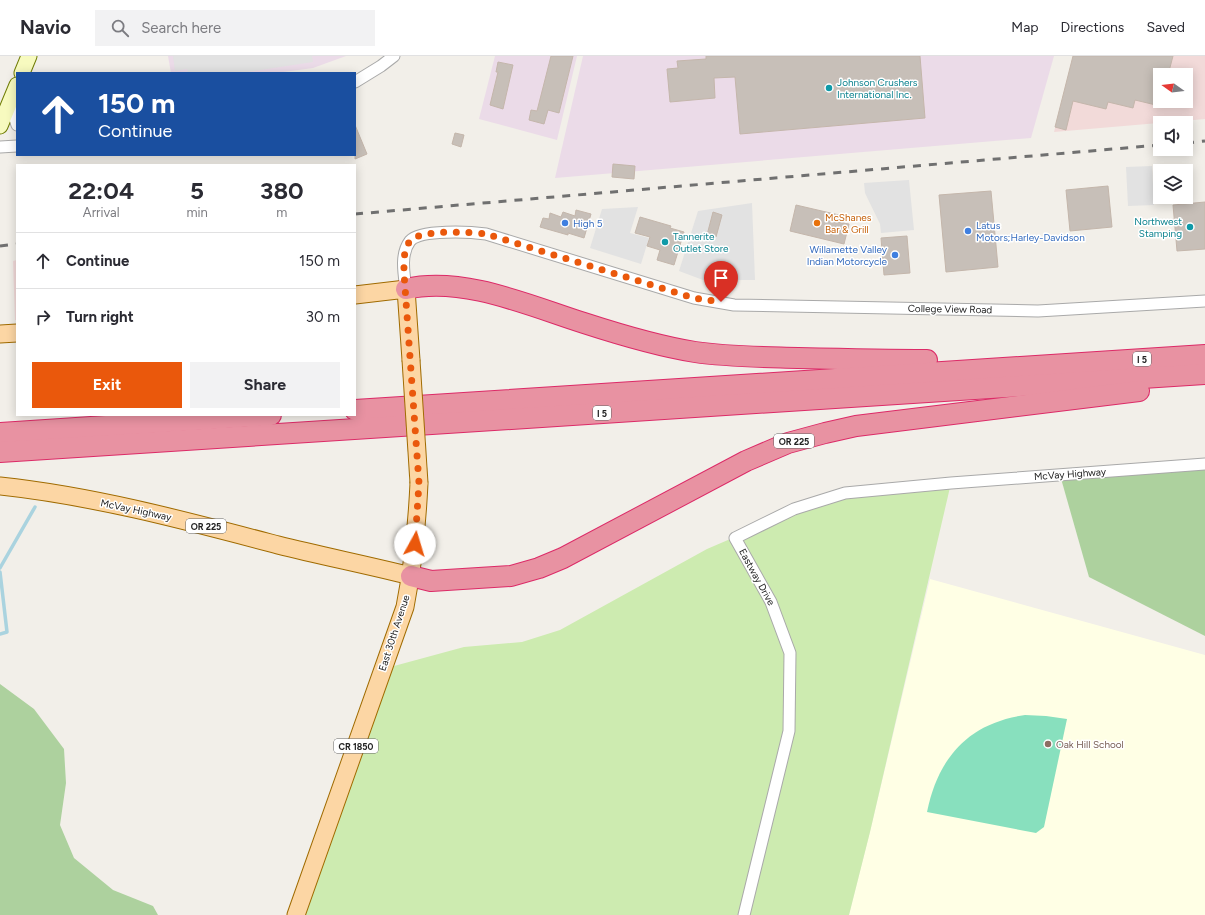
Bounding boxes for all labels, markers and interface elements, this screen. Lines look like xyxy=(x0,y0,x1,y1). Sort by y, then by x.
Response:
search box xyxy=(95,10,375,46)
text: Navio xyxy=(20,16,71,39)
icon: search xyxy=(109,17,131,39)
text: Search here xyxy=(141,19,221,37)
text: Map xyxy=(1011,19,1039,36)
text: Directions xyxy=(1061,19,1124,36)
text: Saved xyxy=(1146,19,1185,36)
north arrow xyxy=(1153,68,1193,108)
map controls xyxy=(1153,68,1193,204)
place label: Johnson Crushers International Inc. xyxy=(837,76,918,101)
marker: Johnson Crushers International Inc. xyxy=(824,83,834,93)
text: 150 m xyxy=(98,86,175,120)
icon: ahead xyxy=(32,88,84,140)
button: sound xyxy=(1153,116,1193,156)
text: Continue xyxy=(98,120,172,142)
button: layers xyxy=(1153,164,1193,204)
text: 22:04 xyxy=(68,176,134,205)
text: 5 xyxy=(190,176,204,205)
text: 380 xyxy=(260,176,304,205)
text: Arrival xyxy=(83,205,120,220)
text: min xyxy=(186,205,208,220)
text: m xyxy=(276,205,287,220)
place label: McShanes Bar & Grill xyxy=(825,211,872,236)
place label: Northwest Stamping xyxy=(1134,215,1182,240)
place label: High 5 xyxy=(573,217,603,230)
marker: High 5 xyxy=(560,218,570,228)
marker: McShanes Bar & Grill xyxy=(812,218,822,228)
place label: Latus Motors;Harley-Davidson xyxy=(976,219,1085,244)
marker: Northwest Stamping xyxy=(1185,222,1195,232)
marker: Latus Motors;Harley-Davidson xyxy=(963,226,973,236)
place label: Tannerite Outlet Store xyxy=(673,230,729,255)
marker: Tannerite Outlet Store xyxy=(660,237,670,247)
place label: Willamette Valley Indian Motorcycle xyxy=(807,243,888,268)
icon: ahead xyxy=(32,250,54,272)
marker: Willamette Valley Indian Motorcycle xyxy=(890,250,900,260)
text: Continue xyxy=(66,252,129,270)
text: 150 m xyxy=(299,252,340,270)
pin xyxy=(704,261,738,302)
icon: arrive xyxy=(710,267,732,289)
street label: College View Road xyxy=(908,302,993,316)
icon: right xyxy=(32,306,54,328)
text: Turn right xyxy=(66,308,134,326)
text: 30 m xyxy=(306,308,340,326)
road number: I 5 xyxy=(1133,352,1151,366)
button: Exit xyxy=(32,362,182,408)
button: Share xyxy=(190,362,340,408)
road number: I 5 xyxy=(593,406,611,420)
road number: OR 225 xyxy=(774,434,814,448)
street label: McVay Highway xyxy=(1033,465,1107,483)
street label: McVay Highway xyxy=(99,496,173,524)
road number: OR 225 xyxy=(186,519,226,533)
position arrow xyxy=(394,523,436,565)
street label: Eastway Drive xyxy=(736,546,778,608)
street label: East 30th Avenue xyxy=(376,593,413,673)
place label: Oak Hill School xyxy=(1056,738,1124,751)
road number: CR 1850 xyxy=(334,739,378,753)
marker: Oak Hill School xyxy=(1043,739,1053,749)

